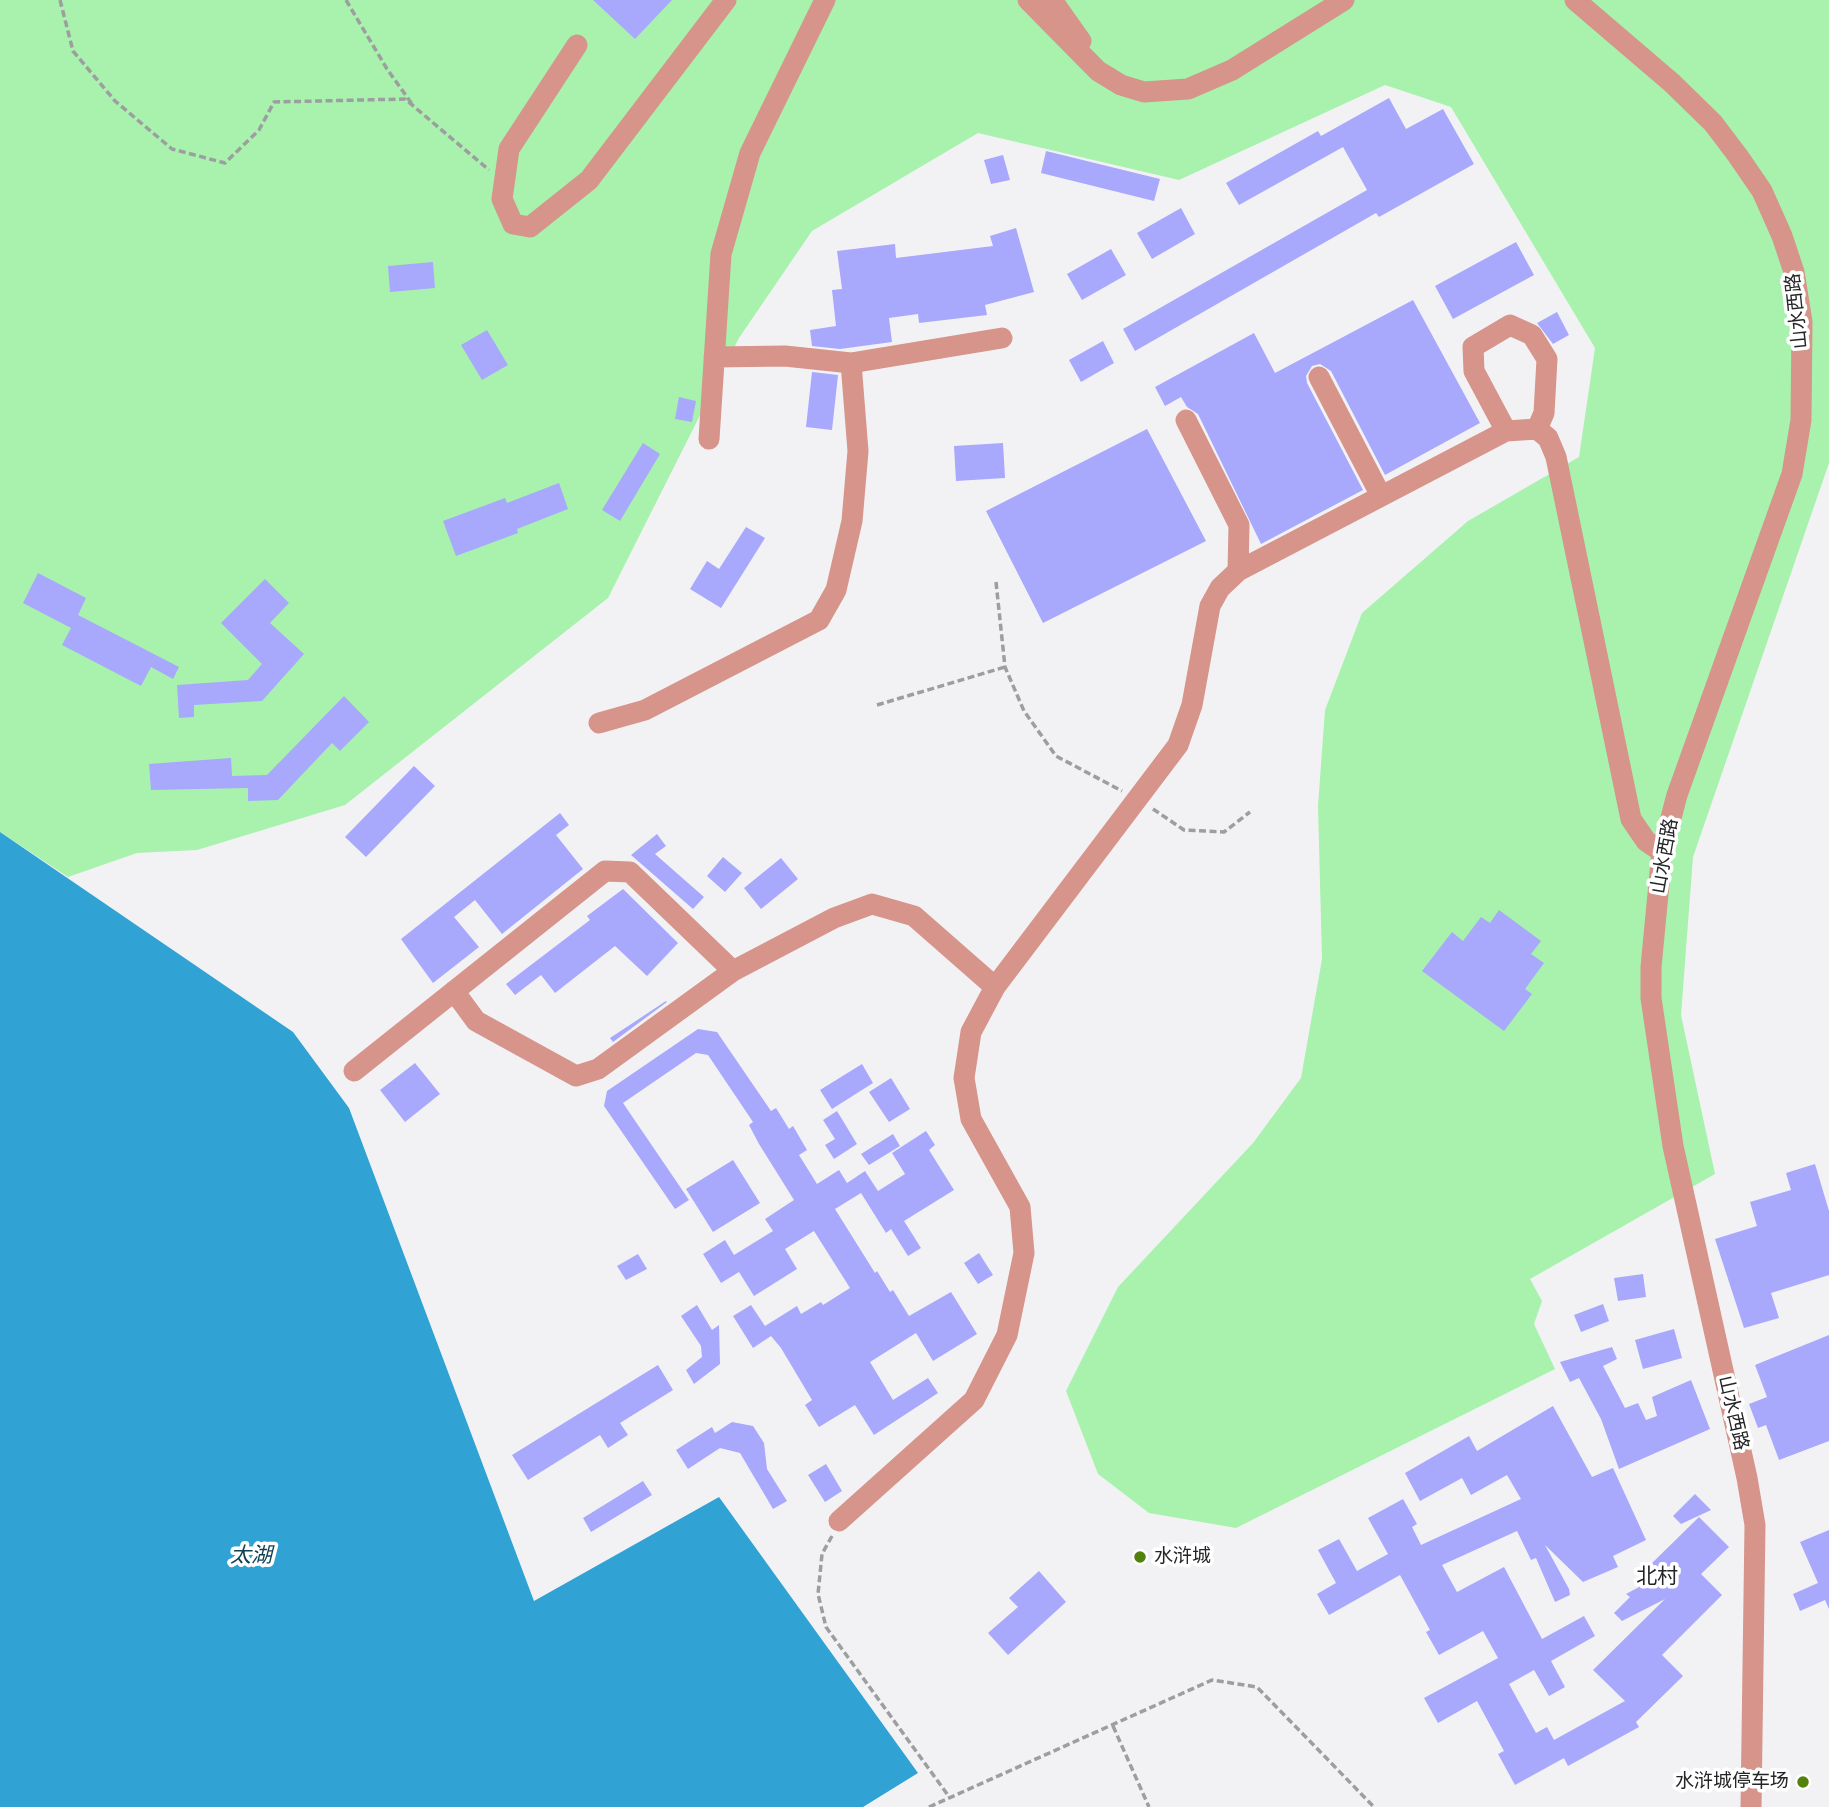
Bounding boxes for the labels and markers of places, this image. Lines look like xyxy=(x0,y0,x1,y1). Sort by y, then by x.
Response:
place label: 水浒城 xyxy=(1154,1546,1211,1568)
marker: 水浒城 xyxy=(1132,1549,1148,1565)
place label: 水浒城停车场 xyxy=(1675,1771,1789,1793)
marker: 水浒城停车场 xyxy=(1795,1774,1811,1790)

